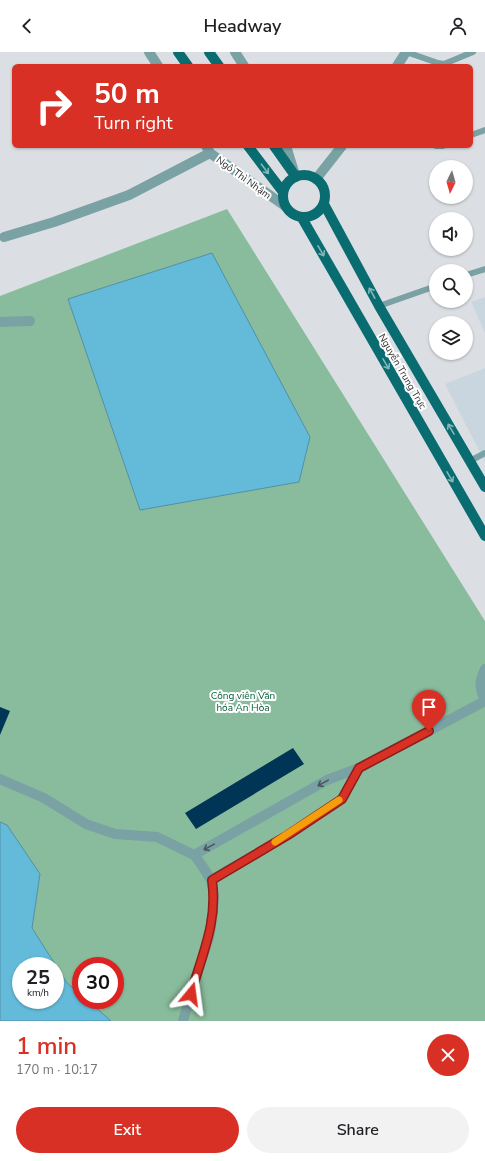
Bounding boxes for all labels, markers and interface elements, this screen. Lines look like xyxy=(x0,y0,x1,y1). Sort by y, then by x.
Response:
text: Headway xyxy=(204,14,281,38)
icon: back xyxy=(16,15,38,37)
icon: person xyxy=(447,15,469,37)
text: 50 m xyxy=(94,75,160,113)
icon: right xyxy=(28,80,80,132)
text: Turn right xyxy=(94,111,173,135)
street label: Ngô Thì Nhậm xyxy=(213,153,274,203)
north arrow xyxy=(429,160,473,204)
map controls xyxy=(429,160,473,360)
one-way arrow xyxy=(261,164,269,175)
button: sound xyxy=(429,212,473,256)
one-way arrow xyxy=(318,245,325,257)
button: search xyxy=(429,264,473,308)
one-way arrow xyxy=(367,287,375,299)
button: layers xyxy=(429,316,473,360)
street label: Nguyễn Trung Trực xyxy=(375,331,430,412)
one-way arrow xyxy=(382,358,390,370)
one-way arrow xyxy=(447,424,455,435)
one-way arrow xyxy=(447,471,455,483)
park label: Công viên Văn hóa An Hòa xyxy=(211,689,275,715)
pin xyxy=(412,690,446,731)
icon: arrive xyxy=(418,696,440,718)
one-way arrow xyxy=(317,780,329,787)
one-way arrow xyxy=(203,843,215,851)
speed limit sign: 30 xyxy=(72,957,124,1009)
text: 25 xyxy=(26,964,50,991)
position arrow xyxy=(170,973,212,1015)
text: km/h xyxy=(27,986,49,1000)
text: 1 min xyxy=(16,1030,77,1062)
button: close xyxy=(427,1034,469,1076)
text: 170 m · 10:17 xyxy=(16,1061,98,1079)
button: Exit xyxy=(16,1107,239,1153)
button: Share xyxy=(247,1107,469,1153)

